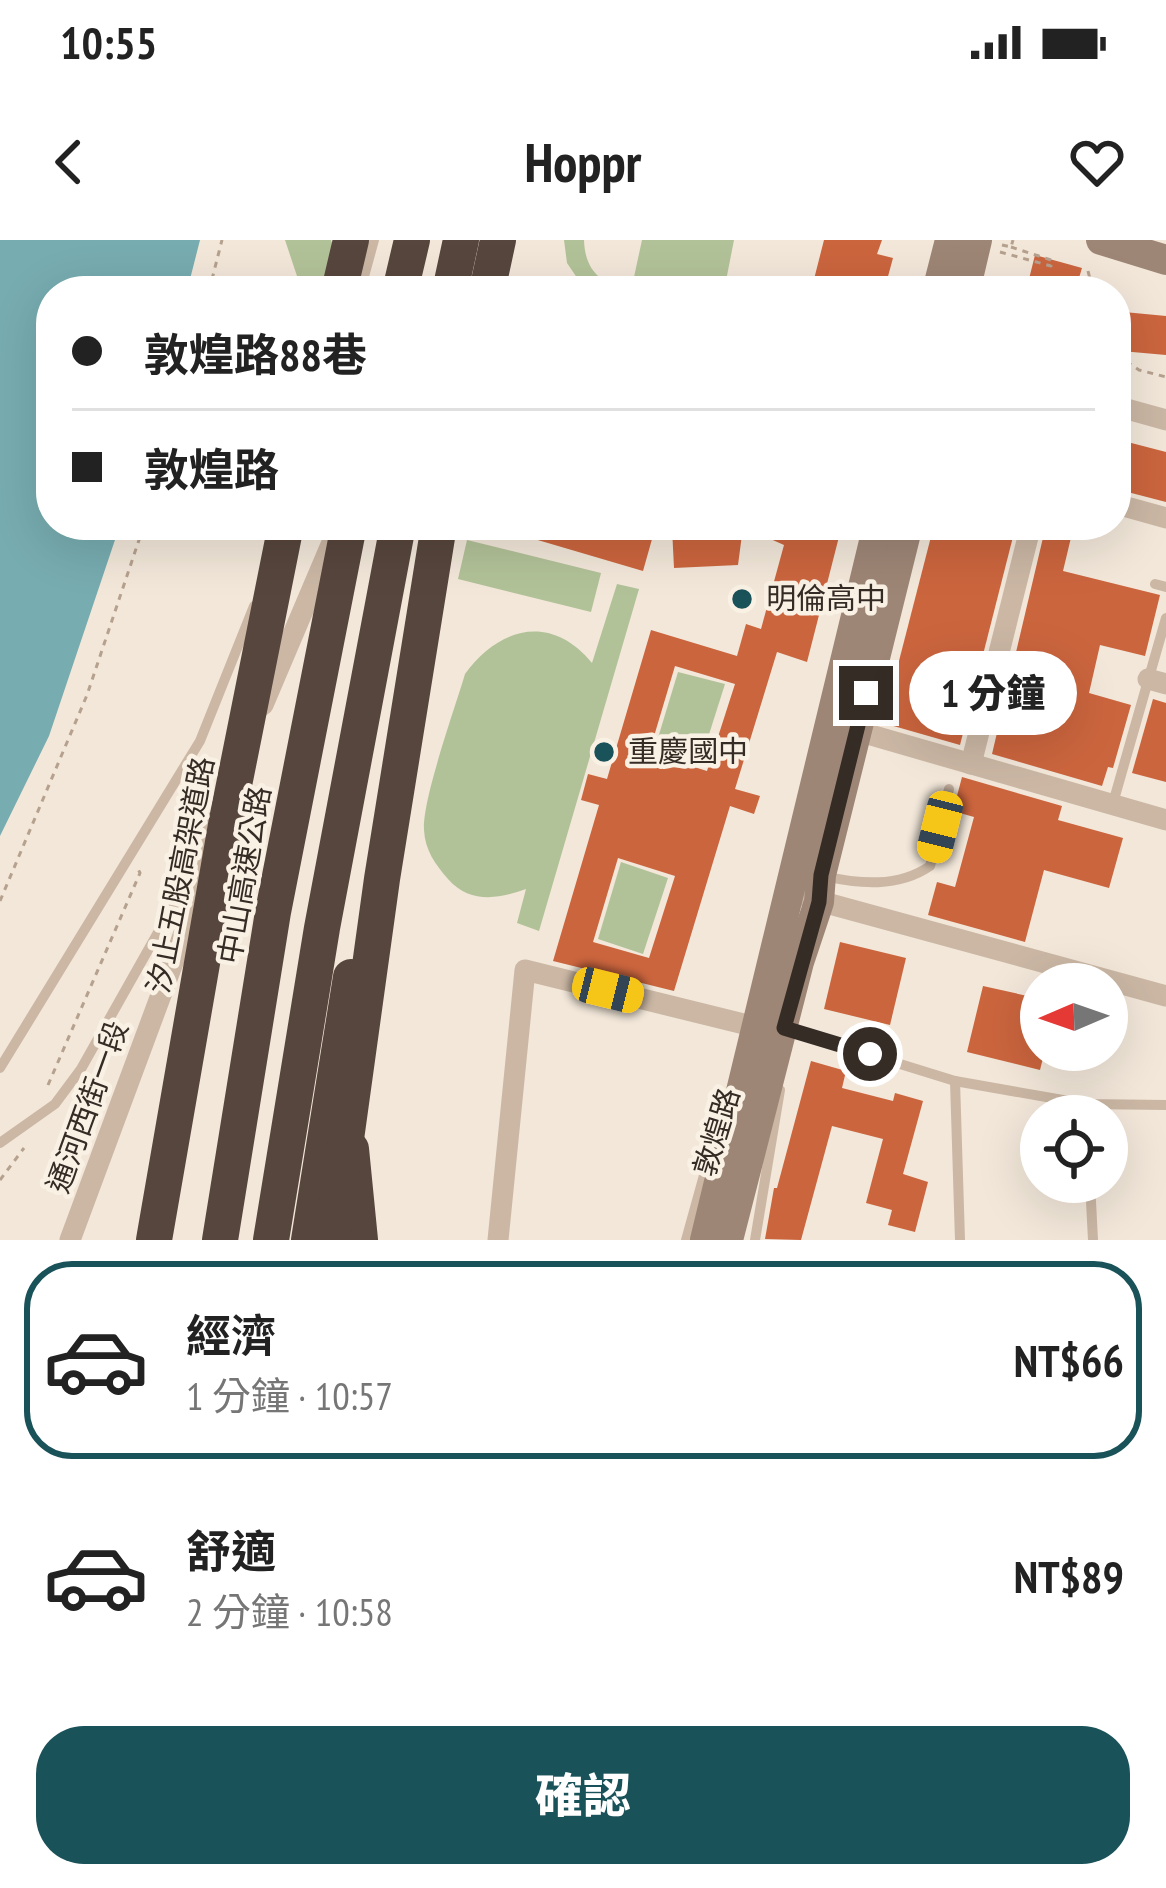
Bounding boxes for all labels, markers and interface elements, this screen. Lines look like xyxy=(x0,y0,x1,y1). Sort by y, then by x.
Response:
text: 10:55 xyxy=(60,13,157,71)
text: Hoppr xyxy=(525,127,641,197)
icon: back xyxy=(36,129,102,195)
icon: heart xyxy=(1064,129,1130,195)
text: 敦煌路88巷 xyxy=(144,325,367,383)
text: 敦煌路 xyxy=(144,440,279,498)
place label: 明倫高中 xyxy=(766,578,886,617)
marker: 明倫高中 xyxy=(729,586,755,612)
callout: 1 分鐘 xyxy=(908,651,1076,735)
route end xyxy=(839,666,893,720)
text: 1 分鐘 xyxy=(941,667,1045,718)
place label: 重慶國中 xyxy=(628,731,748,770)
marker: 重慶國中 xyxy=(591,739,617,765)
street label: 汐止五股高架道路 xyxy=(137,753,222,996)
street label: 中山高速公路 xyxy=(209,783,278,967)
car xyxy=(914,788,966,866)
north arrow xyxy=(1020,963,1128,1071)
map controls xyxy=(1020,963,1128,1203)
car xyxy=(569,964,647,1016)
street label: 通河西街一段 xyxy=(37,1015,136,1198)
route start xyxy=(843,1027,897,1081)
street label: 敦煌路 xyxy=(684,1083,747,1180)
button: locate xyxy=(1020,1095,1128,1203)
icon: car xyxy=(42,1306,150,1414)
text: 經濟 xyxy=(186,1306,276,1364)
text: NT$66 xyxy=(1014,1331,1124,1389)
text: 1 分鐘 · 10:57 xyxy=(186,1370,393,1421)
icon: car xyxy=(42,1522,150,1630)
text: 舒適 xyxy=(186,1522,276,1580)
text: NT$89 xyxy=(1014,1547,1124,1605)
text: 2 分鐘 · 10:58 xyxy=(186,1586,393,1637)
button: 確認 xyxy=(36,1726,1130,1864)

